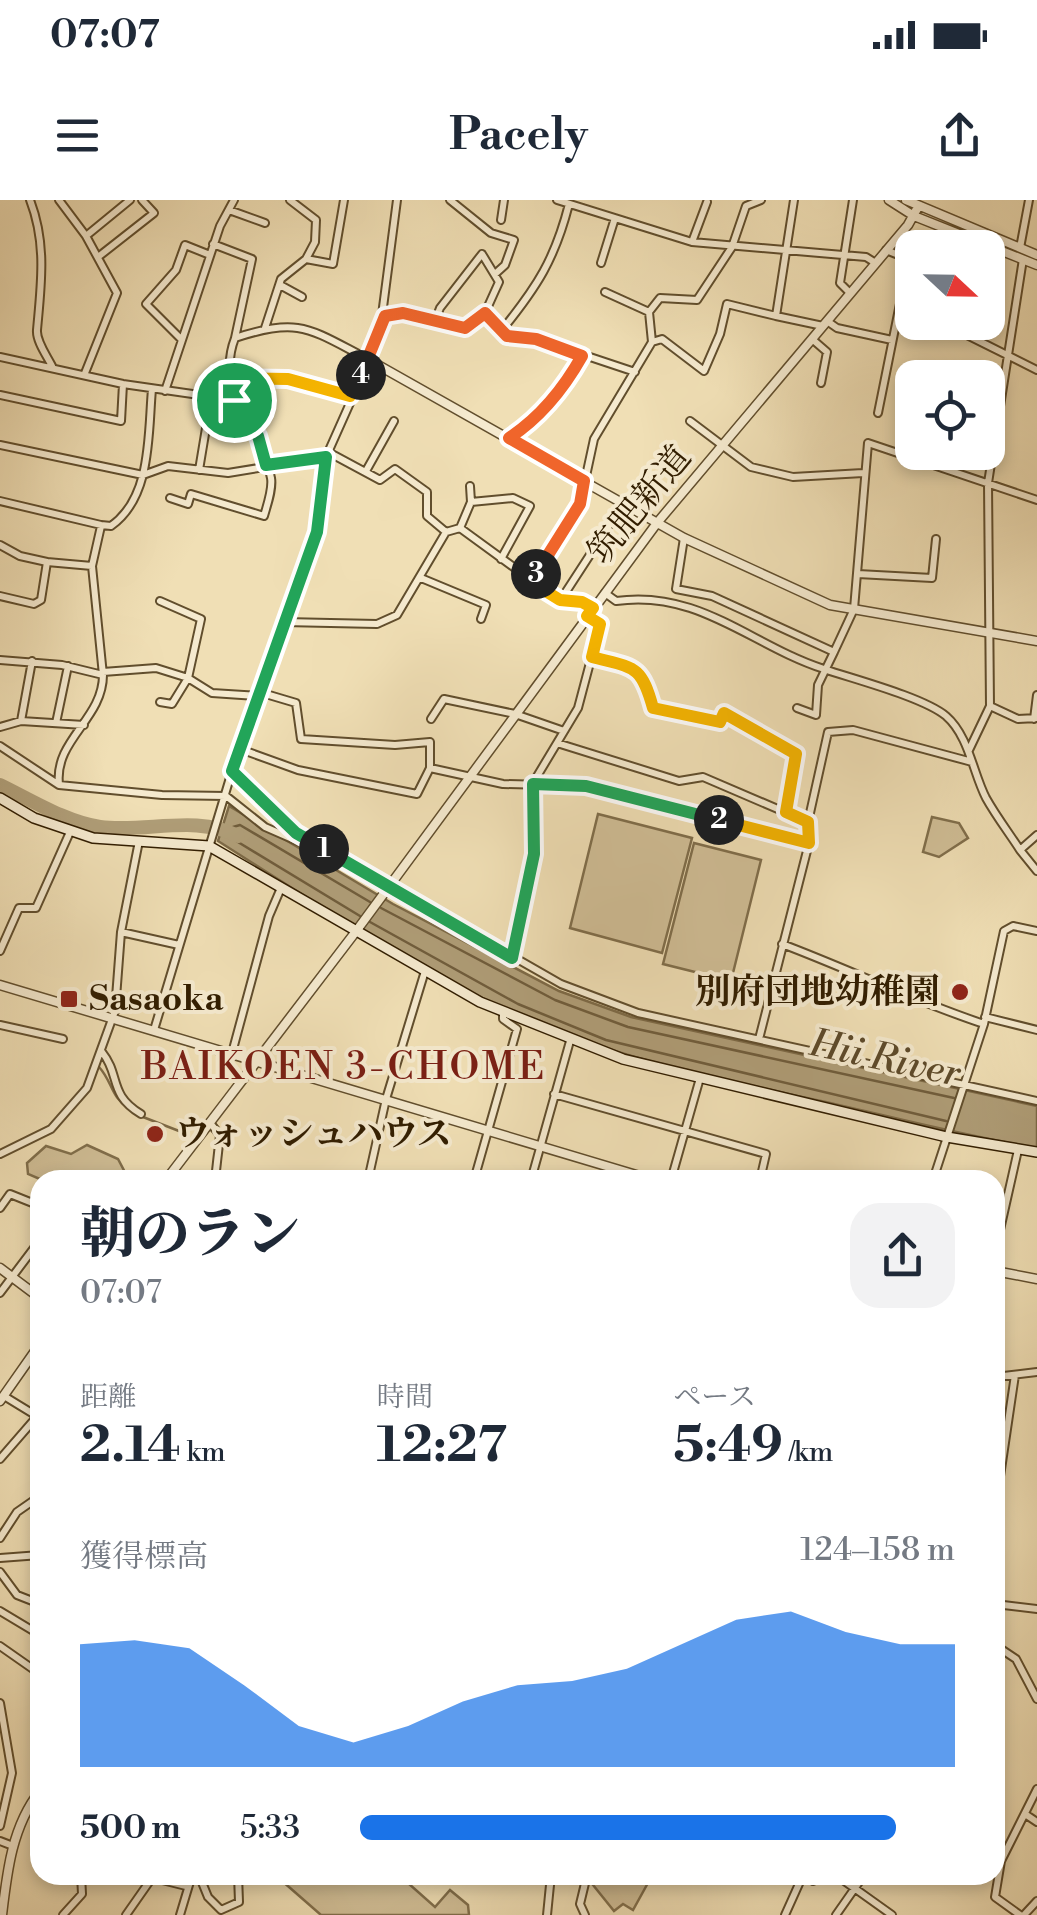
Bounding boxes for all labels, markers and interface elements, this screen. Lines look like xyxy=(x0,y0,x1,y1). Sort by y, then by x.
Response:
text: 07:07 xyxy=(50,12,160,59)
text: Pacely xyxy=(449,107,588,164)
icon: menu xyxy=(50,108,105,163)
icon: share xyxy=(932,108,987,163)
north arrow xyxy=(895,230,1005,340)
map controls xyxy=(895,230,1005,470)
pin: 4 xyxy=(336,350,386,400)
text: 4 xyxy=(352,357,370,392)
pin xyxy=(192,358,277,443)
button: locate xyxy=(895,360,1005,470)
icon: arrive xyxy=(207,373,262,428)
street label: 筑肥新道 xyxy=(579,437,701,573)
pin: 3 xyxy=(511,549,561,599)
text: 3 xyxy=(528,556,544,591)
pin: 2 xyxy=(694,795,744,845)
text: 2 xyxy=(710,802,728,837)
pin: 1 xyxy=(299,824,349,874)
text: 1 xyxy=(317,831,331,866)
place label: 別府団地幼稚園 xyxy=(695,971,940,1014)
place label: Sasaoka xyxy=(89,978,224,1021)
marker: 別府団地幼稚園 xyxy=(949,981,971,1003)
marker: Sasaoka xyxy=(58,988,80,1010)
water label: Hii River xyxy=(804,1020,965,1098)
district label: BAIKOEN 3-CHOME xyxy=(140,1044,547,1091)
place label: ウォッシュハウス xyxy=(175,1113,452,1156)
marker: ウォッシュハウス xyxy=(144,1123,166,1145)
text: 朝のラン xyxy=(80,1201,300,1270)
button: share xyxy=(850,1203,955,1308)
text: 07:07 xyxy=(80,1273,162,1313)
text: 距離 xyxy=(80,1380,136,1415)
text: 時間 xyxy=(377,1380,433,1415)
text: ペース xyxy=(673,1380,756,1415)
text: 2.14 xyxy=(80,1415,181,1477)
text: 12:27 xyxy=(377,1415,507,1477)
text: 5:49 xyxy=(673,1415,783,1477)
text: km xyxy=(181,1435,226,1470)
text: /km xyxy=(783,1435,833,1470)
text: 124–158 m xyxy=(800,1530,955,1570)
text: 獲得標高 xyxy=(80,1537,208,1577)
text: 500 m xyxy=(80,1808,181,1848)
text: 5:33 xyxy=(240,1808,300,1848)

